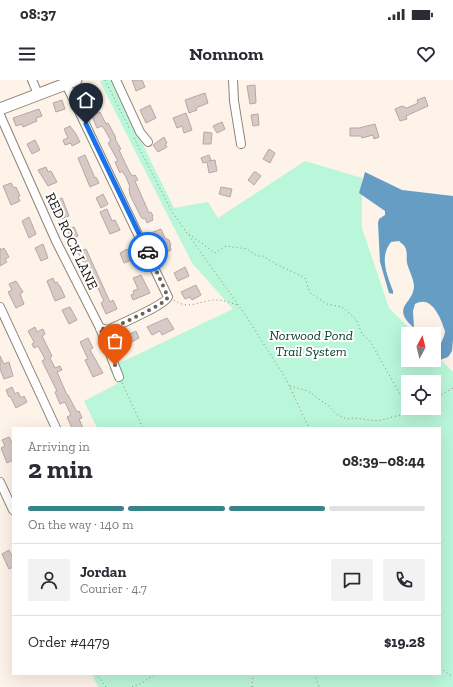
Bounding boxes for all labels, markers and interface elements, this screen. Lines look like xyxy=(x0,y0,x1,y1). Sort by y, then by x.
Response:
text: 08:37 xyxy=(20,5,56,23)
icon: menu xyxy=(16,43,38,65)
text: Nomnom xyxy=(189,43,264,65)
icon: heart xyxy=(415,43,437,65)
pin xyxy=(69,83,103,124)
icon: home xyxy=(75,89,97,111)
street label: RED ROCK LANE xyxy=(42,190,101,292)
courier xyxy=(128,232,168,272)
icon: car xyxy=(137,241,159,263)
pin xyxy=(98,324,132,365)
park label: Norwood Pond Trail System xyxy=(269,327,353,360)
north arrow xyxy=(401,327,441,367)
map controls xyxy=(401,327,441,415)
icon: bag xyxy=(104,330,126,352)
button: locate xyxy=(401,375,441,415)
text: Arriving in xyxy=(28,439,90,454)
text: 08:39–08:44 xyxy=(342,452,425,470)
text: 2 min xyxy=(28,453,93,485)
text: On the way · 140 m xyxy=(28,517,133,532)
button: person xyxy=(28,559,70,601)
button: chat xyxy=(331,559,373,601)
button: phone xyxy=(383,559,425,601)
text: Jordan xyxy=(80,563,126,581)
text: Courier · 4.7 xyxy=(80,581,147,596)
text: Order #4479 xyxy=(28,633,110,651)
text: $19.28 xyxy=(384,633,425,651)

